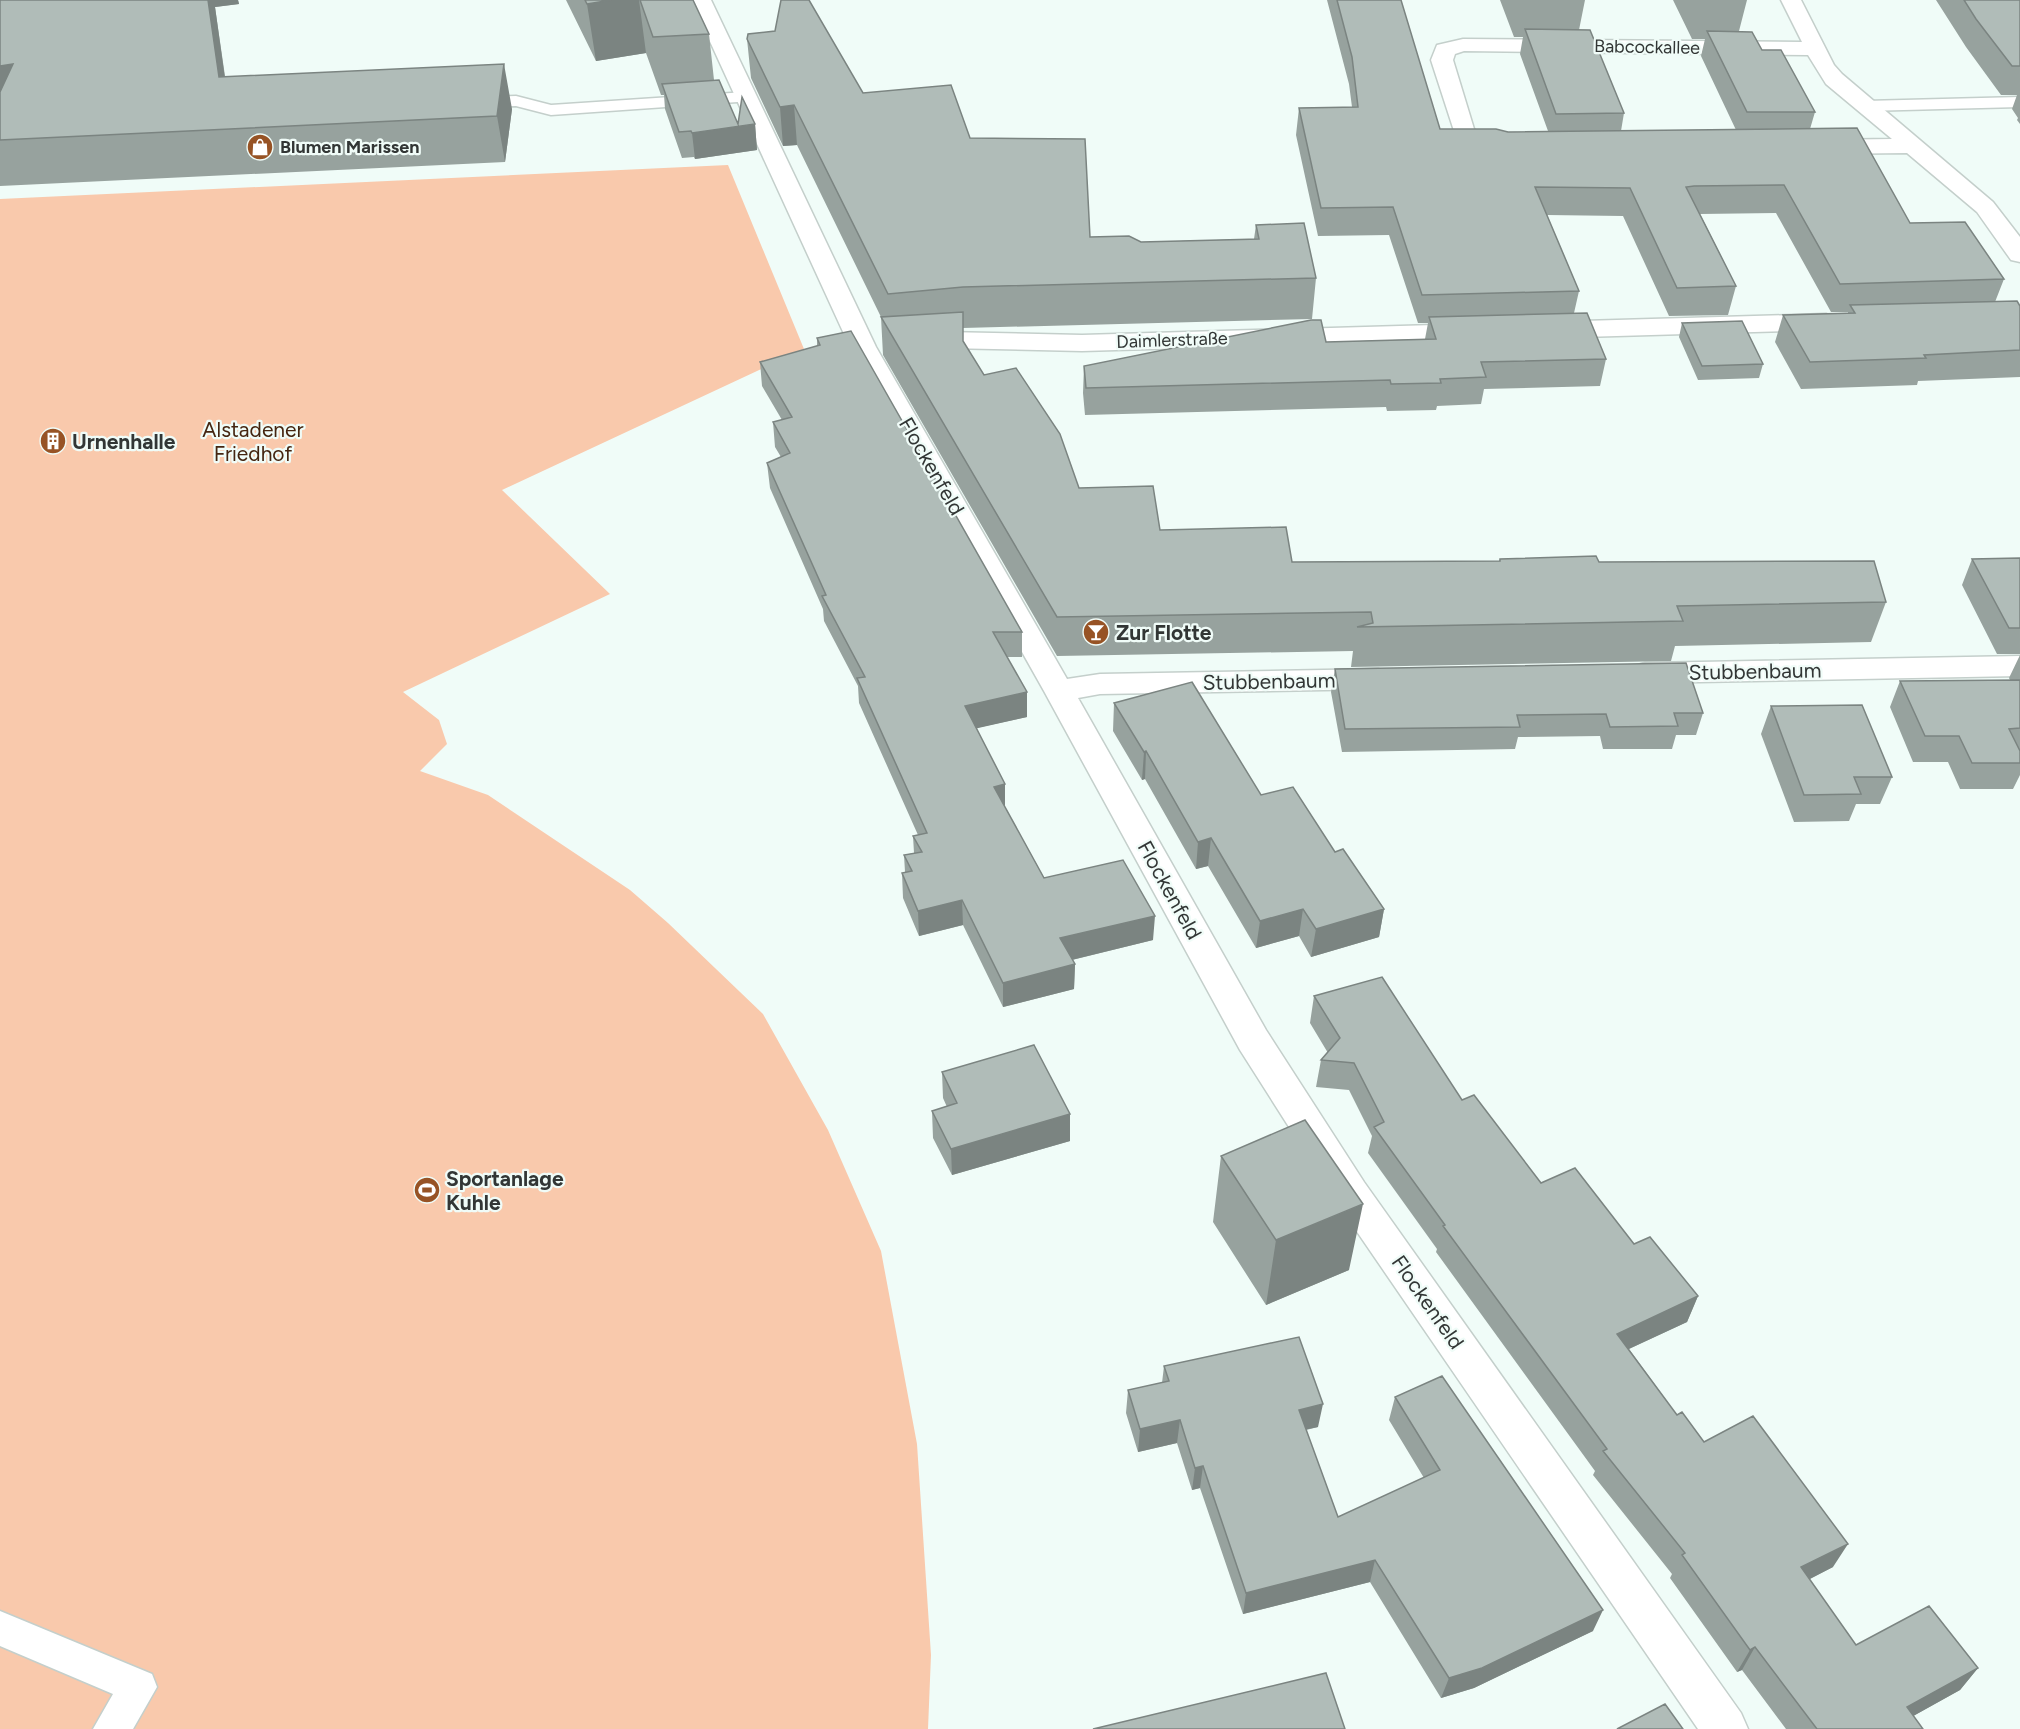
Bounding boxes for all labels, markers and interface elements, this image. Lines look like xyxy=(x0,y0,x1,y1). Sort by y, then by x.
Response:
street label: Babcockallee xyxy=(1594,35,1700,59)
shop icon: Blumen Marissen xyxy=(245,132,275,162)
place label: Blumen Marissen xyxy=(280,136,419,158)
street label: Daimlerstraße xyxy=(1116,327,1228,353)
street label: Flockenfeld xyxy=(894,413,970,519)
park label: Alstadener Friedhof xyxy=(202,417,304,466)
building icon: Urnenhalle xyxy=(38,426,68,456)
place label: Urnenhalle xyxy=(72,429,176,454)
bar icon: Zur Flotte xyxy=(1081,617,1111,647)
place label: Zur Flotte xyxy=(1116,620,1212,645)
street label: Stubbenbaum xyxy=(1688,657,1822,685)
street label: Stubbenbaum xyxy=(1202,667,1336,695)
street label: Flockenfeld xyxy=(1133,836,1207,944)
place label: Sportanlage Kuhle xyxy=(446,1166,564,1215)
sports icon: Sportanlage Kuhle xyxy=(412,1175,442,1205)
street label: Flockenfeld xyxy=(1387,1250,1469,1354)

